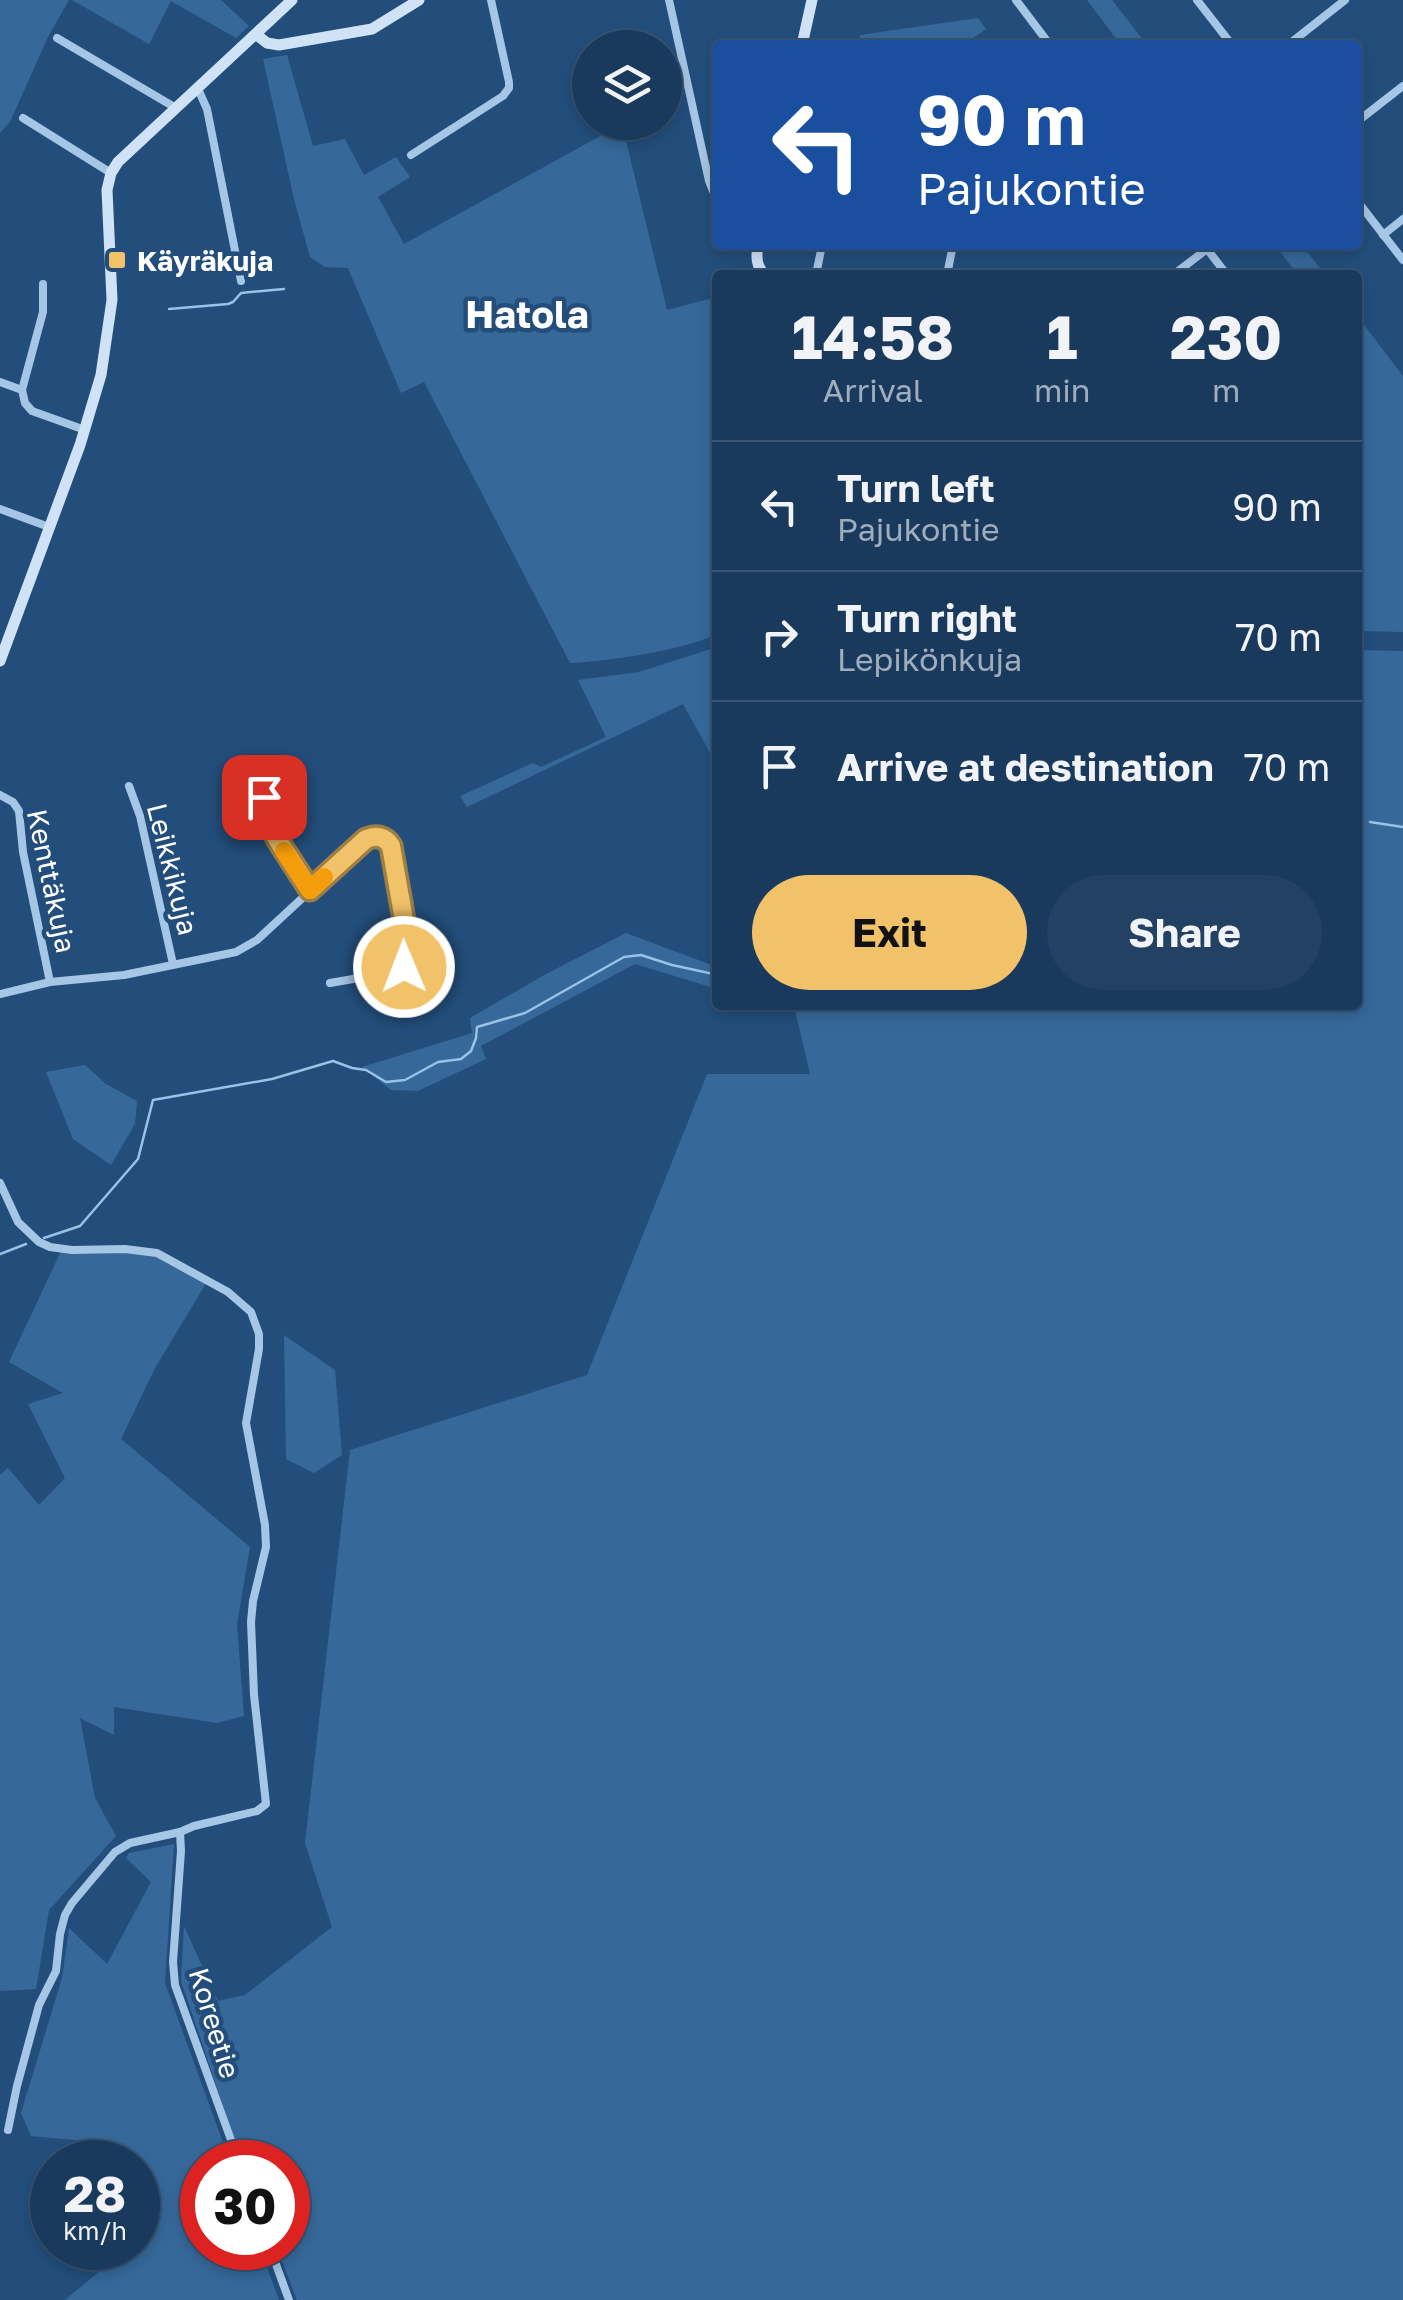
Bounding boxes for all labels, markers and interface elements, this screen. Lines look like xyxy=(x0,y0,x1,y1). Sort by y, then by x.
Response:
map controls xyxy=(572,30,682,140)
button: layers xyxy=(572,30,682,140)
text: 90 m xyxy=(917,76,1086,160)
icon: left xyxy=(752,80,882,210)
text: Pajukontie xyxy=(917,161,1146,215)
place label: Käyräkuja xyxy=(137,244,273,277)
marker: Käyräkuja xyxy=(106,249,128,271)
district label: Hatola xyxy=(465,291,589,336)
text: 14:58 xyxy=(792,300,954,372)
text: 1 xyxy=(1047,300,1078,372)
text: 230 xyxy=(1170,300,1282,372)
text: Arrival xyxy=(823,371,923,409)
text: min xyxy=(1034,371,1090,409)
text: m xyxy=(1212,371,1240,409)
text: Turn left xyxy=(837,465,995,510)
icon: left xyxy=(752,479,807,534)
text: 90 m xyxy=(1232,484,1322,529)
text: Pajukontie xyxy=(837,510,1000,548)
text: Turn right xyxy=(837,595,1017,640)
icon: right xyxy=(752,609,807,664)
text: 70 m xyxy=(1235,614,1322,659)
text: Lepikönkuja xyxy=(837,640,1022,678)
icon: arrive xyxy=(752,739,807,794)
text: Arrive at destination xyxy=(837,744,1214,789)
text: 70 m xyxy=(1244,744,1331,789)
pin xyxy=(222,755,307,840)
icon: arrive xyxy=(237,770,292,825)
street label: Leikkikuja xyxy=(141,800,205,938)
street label: Kenttäkuja xyxy=(21,806,83,956)
button: Exit xyxy=(752,875,1027,990)
button: Share xyxy=(1047,875,1322,990)
position arrow xyxy=(352,915,456,1019)
street label: Koreetie xyxy=(183,1964,247,2082)
speed limit sign: 30 xyxy=(180,2140,310,2270)
text: 28 xyxy=(64,2163,126,2223)
text: km/h xyxy=(63,2215,127,2246)

